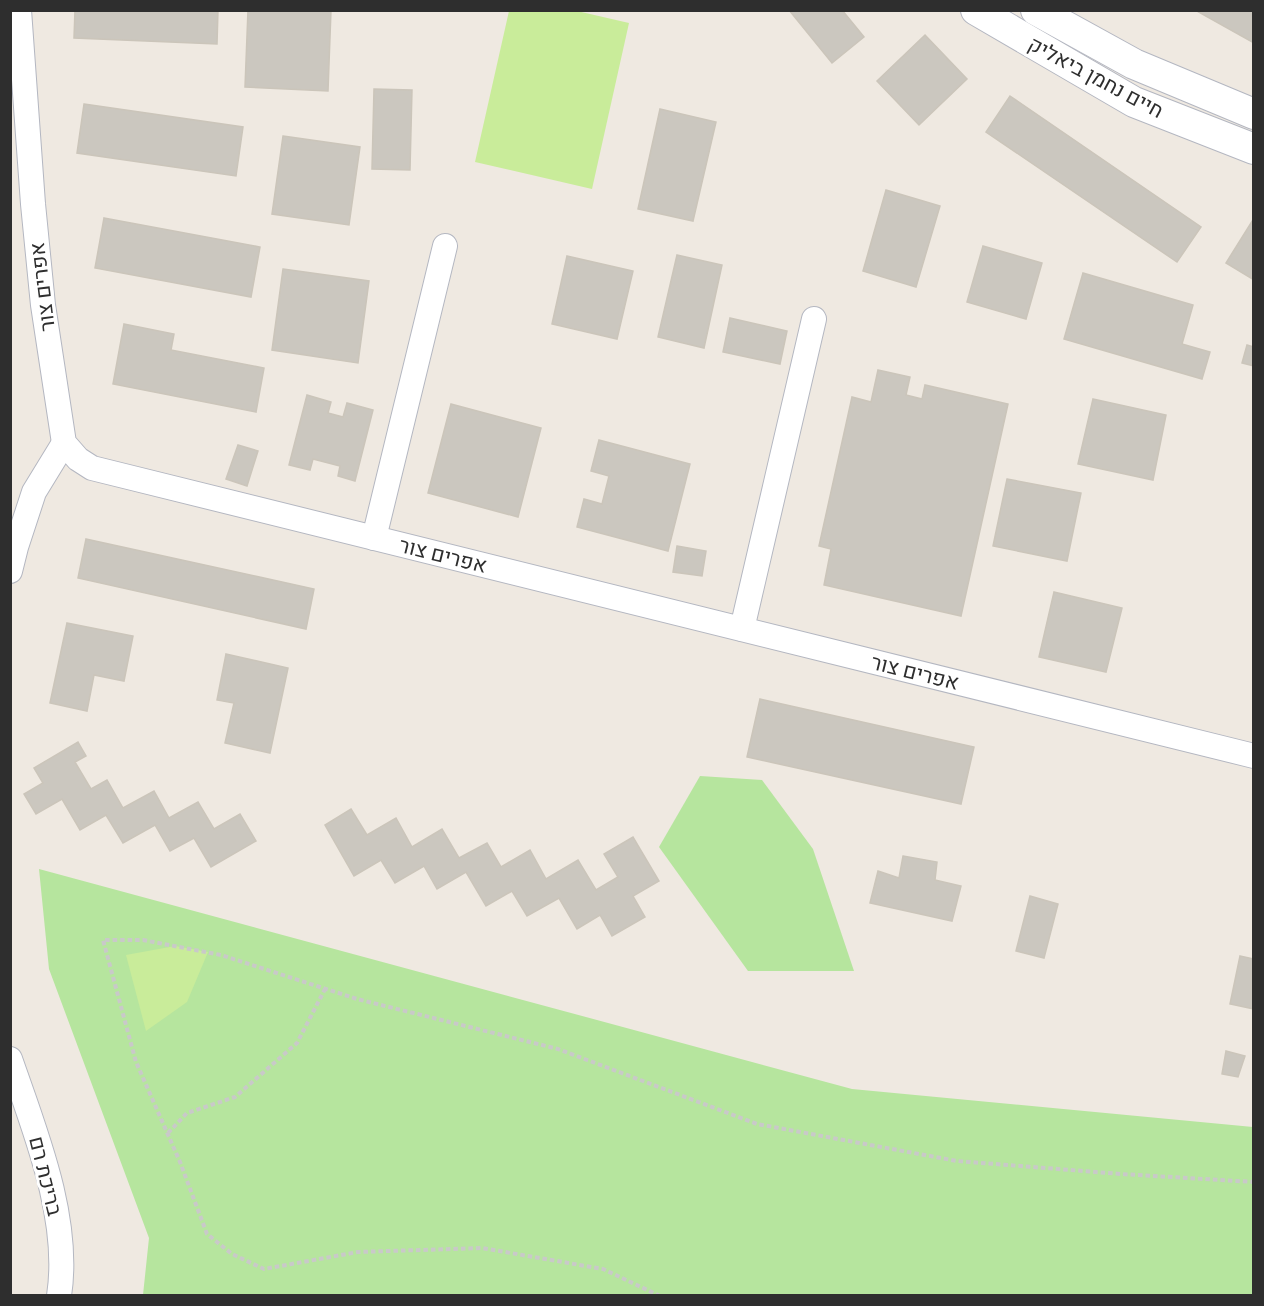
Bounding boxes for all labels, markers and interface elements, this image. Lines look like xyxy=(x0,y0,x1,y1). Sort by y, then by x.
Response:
street label: חיים נחמן ביאליק xyxy=(1024,31,1168,123)
street label: אפרים צור xyxy=(24,241,60,333)
street label: אפרים צור xyxy=(396,532,490,578)
street label: אפרים צור xyxy=(868,649,962,695)
street label: בריכת רם xyxy=(24,1134,68,1218)

